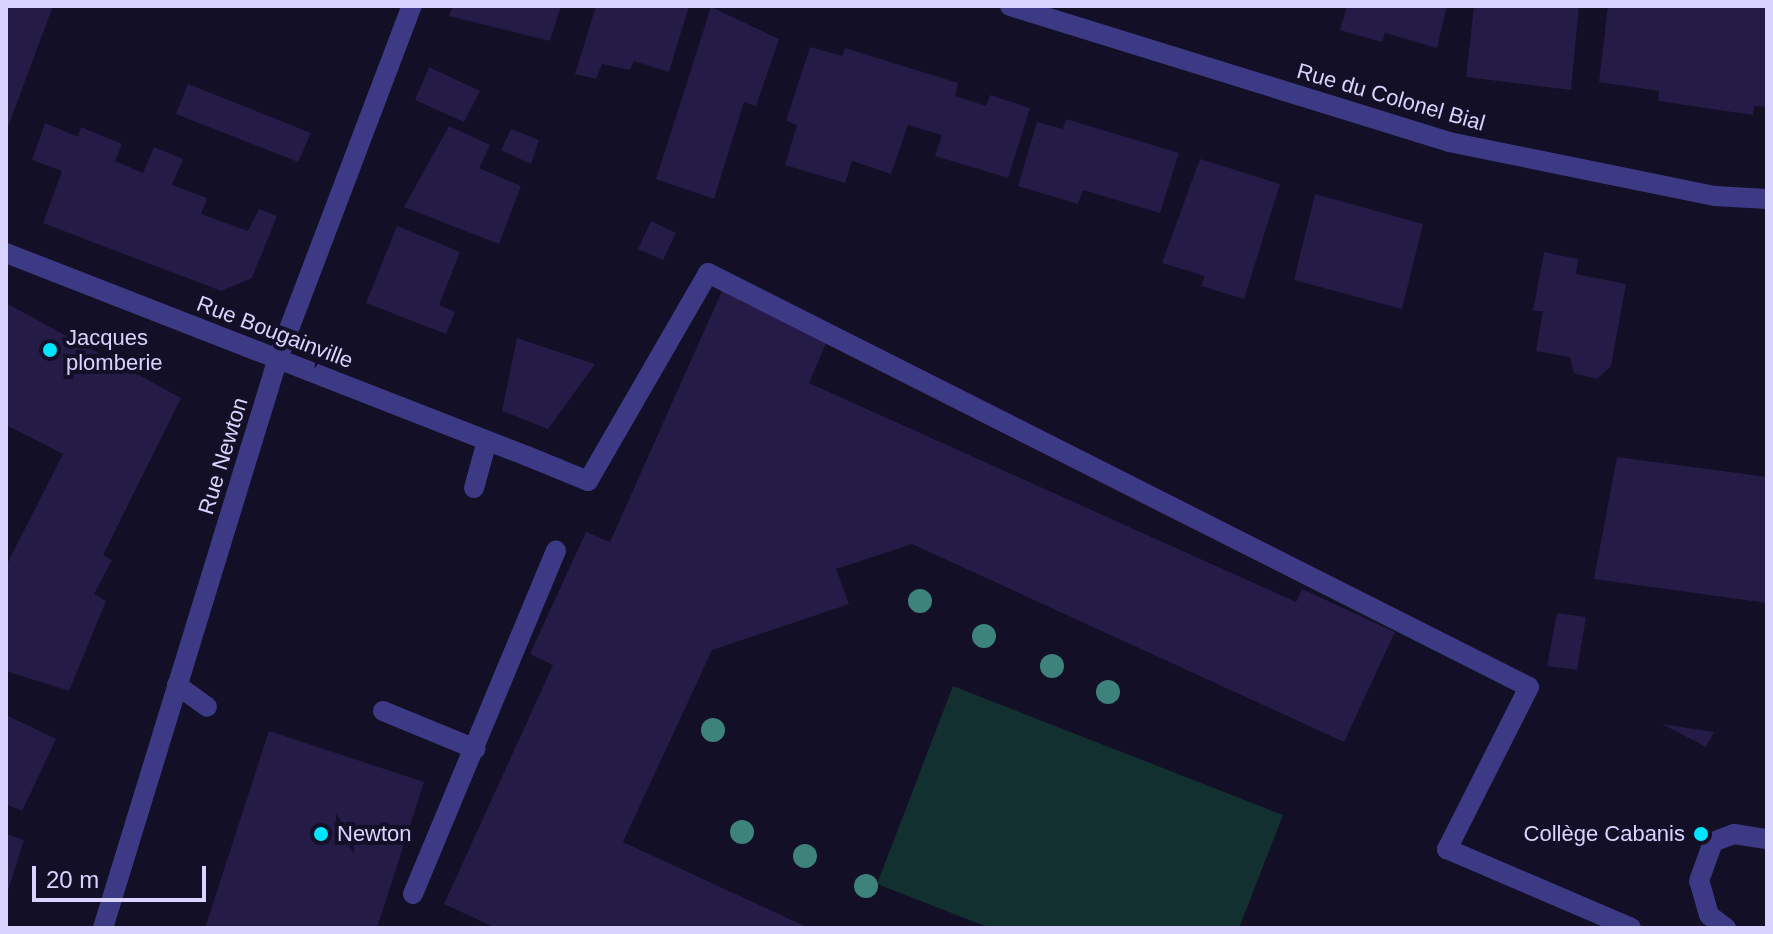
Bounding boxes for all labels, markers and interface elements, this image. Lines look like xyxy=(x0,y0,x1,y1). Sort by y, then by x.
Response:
street label: Rue du Colonel Bial xyxy=(1294,58,1488,136)
street label: Rue Bougainville xyxy=(193,290,357,374)
place label: Jacques plomberie xyxy=(66,324,163,376)
marker: Jacques plomberie xyxy=(41,341,59,359)
street label: Rue Newton xyxy=(193,394,253,518)
place label: Newton xyxy=(337,821,412,847)
place label: Collège Cabanis xyxy=(1524,821,1685,847)
marker: Newton xyxy=(312,825,330,843)
marker: Collège Cabanis xyxy=(1692,825,1710,843)
scale bar xyxy=(36,850,210,900)
text: 20 m xyxy=(46,866,99,893)

